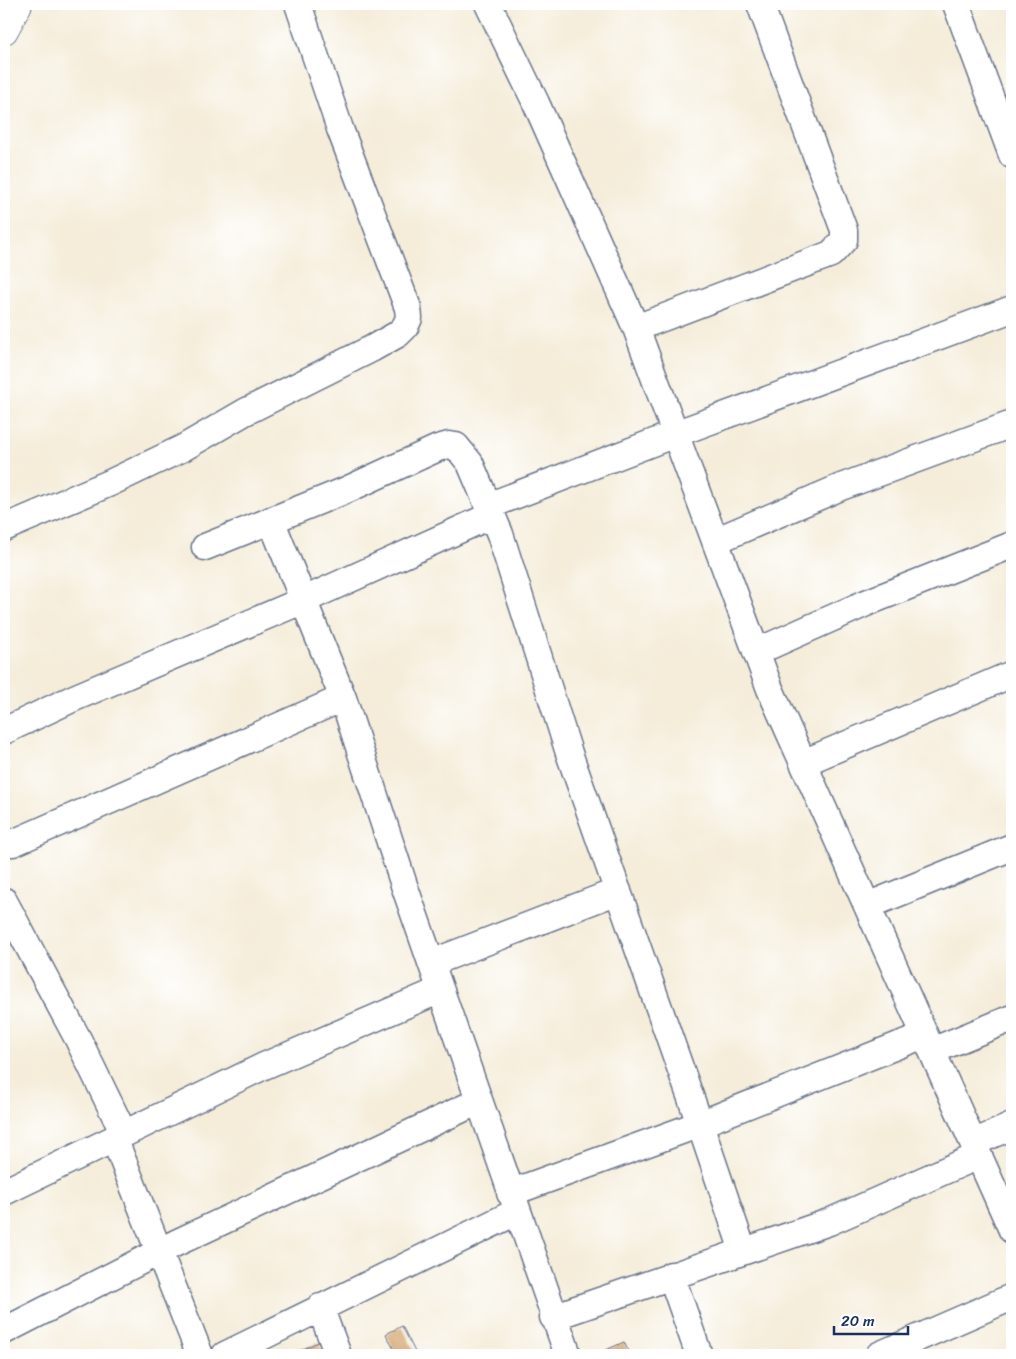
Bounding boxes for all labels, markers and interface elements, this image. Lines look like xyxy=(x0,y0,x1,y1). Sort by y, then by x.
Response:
scale bar xyxy=(834,1304,907,1336)
text: 20 m xyxy=(841,1308,875,1334)

